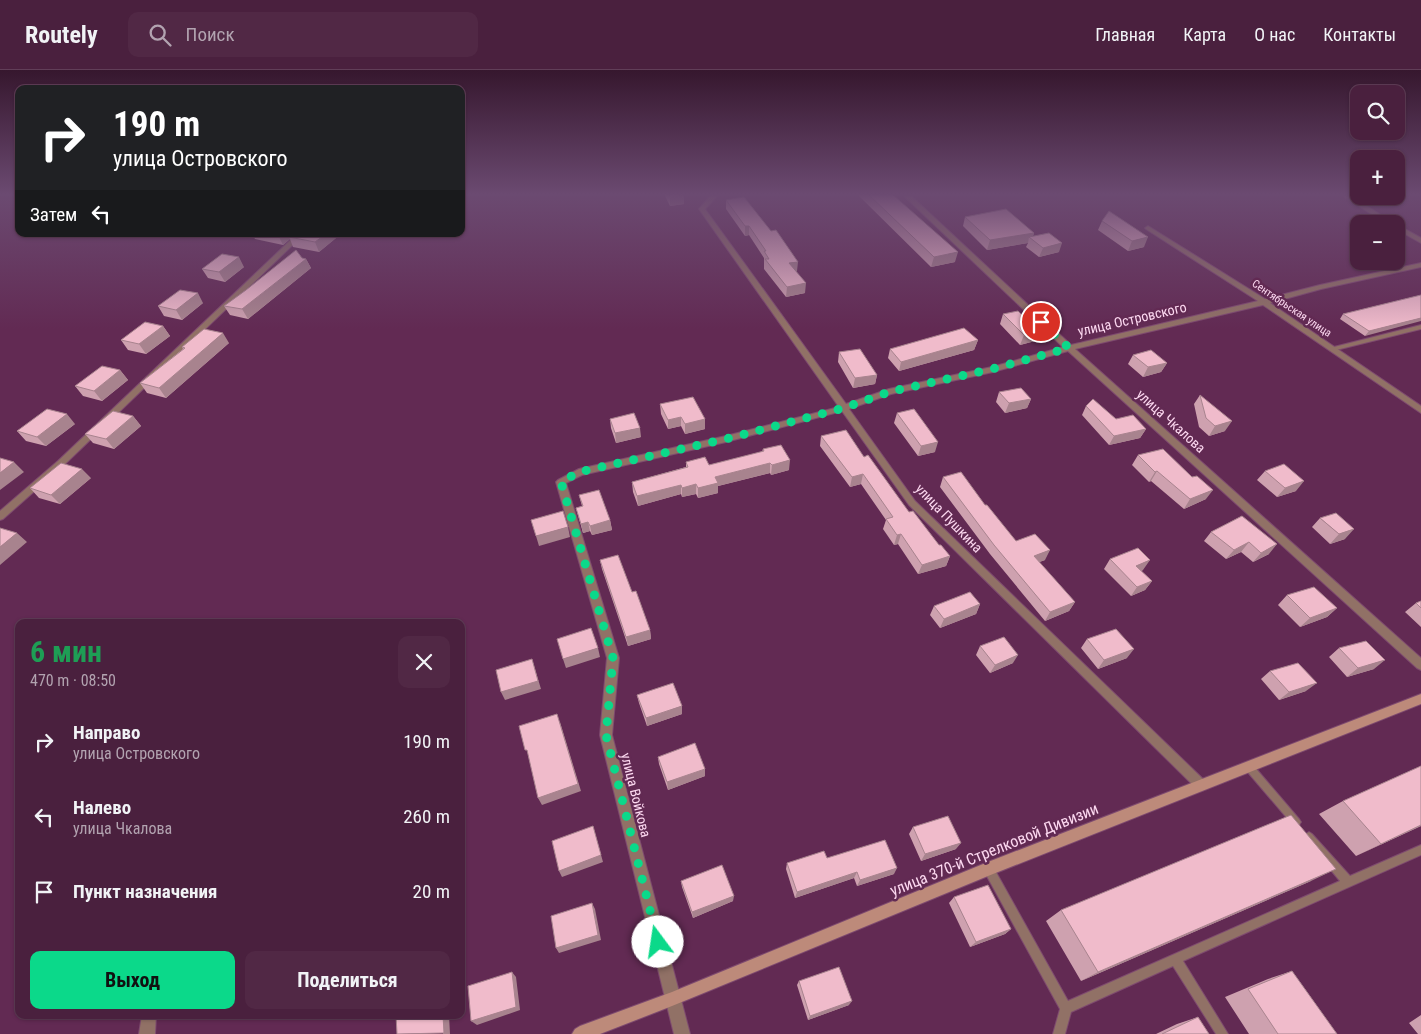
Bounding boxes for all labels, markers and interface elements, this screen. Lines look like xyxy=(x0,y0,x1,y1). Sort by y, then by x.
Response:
search box xyxy=(128,12,478,57)
text: Routely xyxy=(25,21,98,49)
icon: search xyxy=(146,21,174,49)
text: Поиск xyxy=(186,23,235,46)
text: Главная xyxy=(1095,24,1155,45)
text: Карта xyxy=(1183,24,1226,45)
text: О нас xyxy=(1254,24,1295,45)
text: Контакты xyxy=(1323,24,1396,45)
map controls xyxy=(1350,85,1405,270)
button: search xyxy=(1350,85,1405,140)
text: 190 m xyxy=(113,104,200,145)
icon: right xyxy=(30,105,95,170)
text: улица Островского xyxy=(113,146,288,171)
button: + xyxy=(1350,150,1405,205)
icon: left xyxy=(87,200,115,228)
text: Затем xyxy=(30,203,77,226)
button: − xyxy=(1350,215,1405,270)
street label: Сентябрьская улица xyxy=(1250,277,1334,340)
street label: улица Островского xyxy=(1076,299,1188,339)
pin xyxy=(1020,301,1062,343)
icon: arrive xyxy=(1027,308,1055,336)
street label: улица Чкалова xyxy=(1133,386,1209,456)
street label: улица Пушкина xyxy=(912,480,986,556)
text: 6 мин xyxy=(30,634,102,669)
button: close xyxy=(398,636,450,688)
text: 470 m · 08:50 xyxy=(30,671,116,690)
text: Направо xyxy=(73,721,140,744)
icon: right xyxy=(30,728,58,756)
text: 190 m xyxy=(403,730,450,753)
text: улица Островского xyxy=(73,744,200,763)
street label: улица Войкова xyxy=(618,751,654,839)
text: Налево xyxy=(73,796,131,819)
street label: улица 370-й Стрелковой Дивизии xyxy=(887,799,1101,900)
icon: left xyxy=(30,803,58,831)
text: 260 m xyxy=(403,805,450,828)
text: улица Чкалова xyxy=(73,819,172,838)
icon: arrive xyxy=(30,878,58,906)
text: Пункт назначения xyxy=(73,880,217,903)
text: 20 m xyxy=(413,880,450,903)
position arrow xyxy=(631,915,683,967)
button: Выход xyxy=(30,951,235,1009)
button: Поделиться xyxy=(245,951,450,1009)

